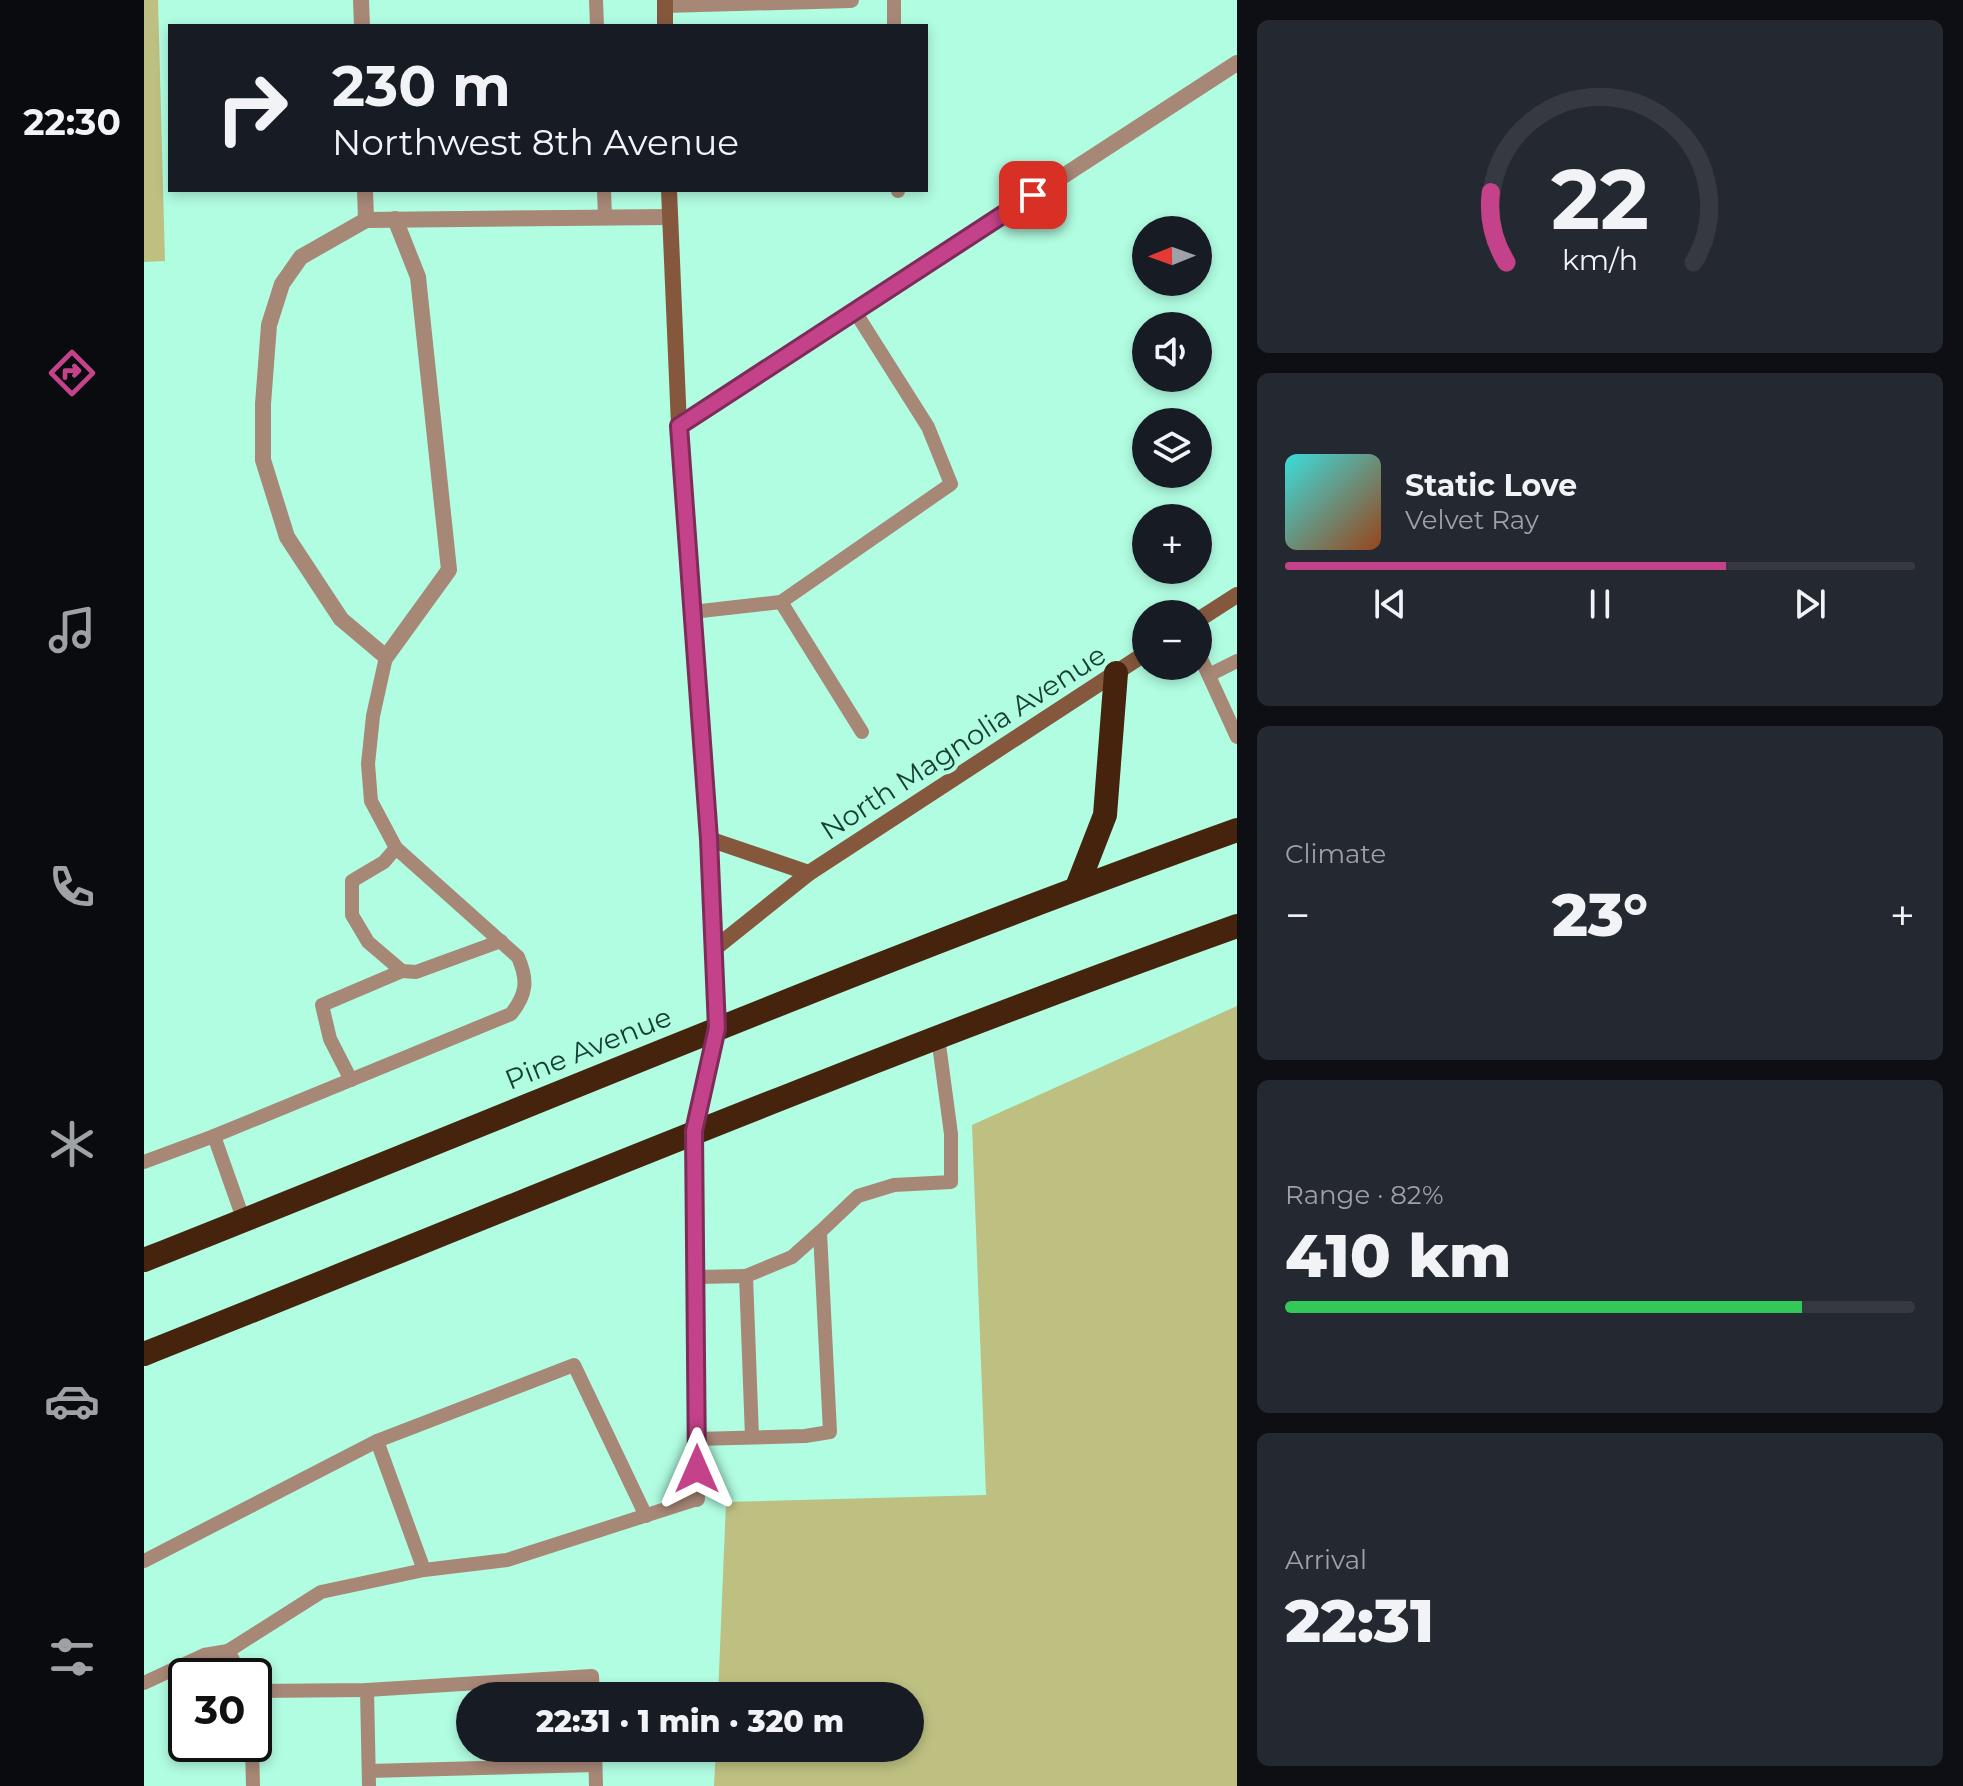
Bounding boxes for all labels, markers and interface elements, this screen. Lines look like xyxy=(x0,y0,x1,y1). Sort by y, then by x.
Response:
text: 230 m xyxy=(332,52,511,120)
icon: right xyxy=(200,56,304,160)
text: 22:30 xyxy=(23,100,121,144)
text: Northwest 8th Avenue xyxy=(332,120,739,164)
text: 22 xyxy=(1551,147,1649,249)
pin xyxy=(999,161,1067,229)
icon: arrive xyxy=(1011,173,1055,217)
north arrow xyxy=(1132,216,1212,296)
map controls xyxy=(1132,216,1212,680)
text: km/h xyxy=(1562,242,1638,277)
button: sound xyxy=(1132,312,1212,392)
icon: directions xyxy=(44,345,100,401)
button: layers xyxy=(1132,408,1212,488)
text: Static Love xyxy=(1405,467,1577,504)
button: + xyxy=(1132,504,1212,584)
text: Velvet Ray xyxy=(1405,504,1539,536)
icon: previous xyxy=(1368,582,1412,626)
icon: pause xyxy=(1578,582,1622,626)
icon: next xyxy=(1788,582,1832,626)
button: − xyxy=(1132,600,1212,680)
icon: music xyxy=(44,602,100,658)
street label: North Magnolia Avenue xyxy=(814,637,1112,847)
text: Climate xyxy=(1285,838,1386,870)
icon: phone xyxy=(44,859,100,915)
text: 23° xyxy=(1552,878,1648,951)
text: − xyxy=(1285,888,1310,942)
text: + xyxy=(1890,888,1915,942)
street label: Pine Avenue xyxy=(500,999,676,1097)
icon: climate xyxy=(44,1116,100,1172)
text: Range · 82% xyxy=(1285,1179,1443,1211)
text: 410 km xyxy=(1285,1219,1512,1292)
icon: car xyxy=(44,1373,100,1429)
position arrow xyxy=(655,1427,739,1511)
text: Arrival xyxy=(1285,1544,1367,1576)
text: 22:31 xyxy=(1285,1584,1434,1657)
icon: filters xyxy=(44,1629,100,1685)
speed limit sign: 30 xyxy=(168,1658,272,1762)
text: 22:31 · 1 min · 320 m xyxy=(536,1703,844,1740)

